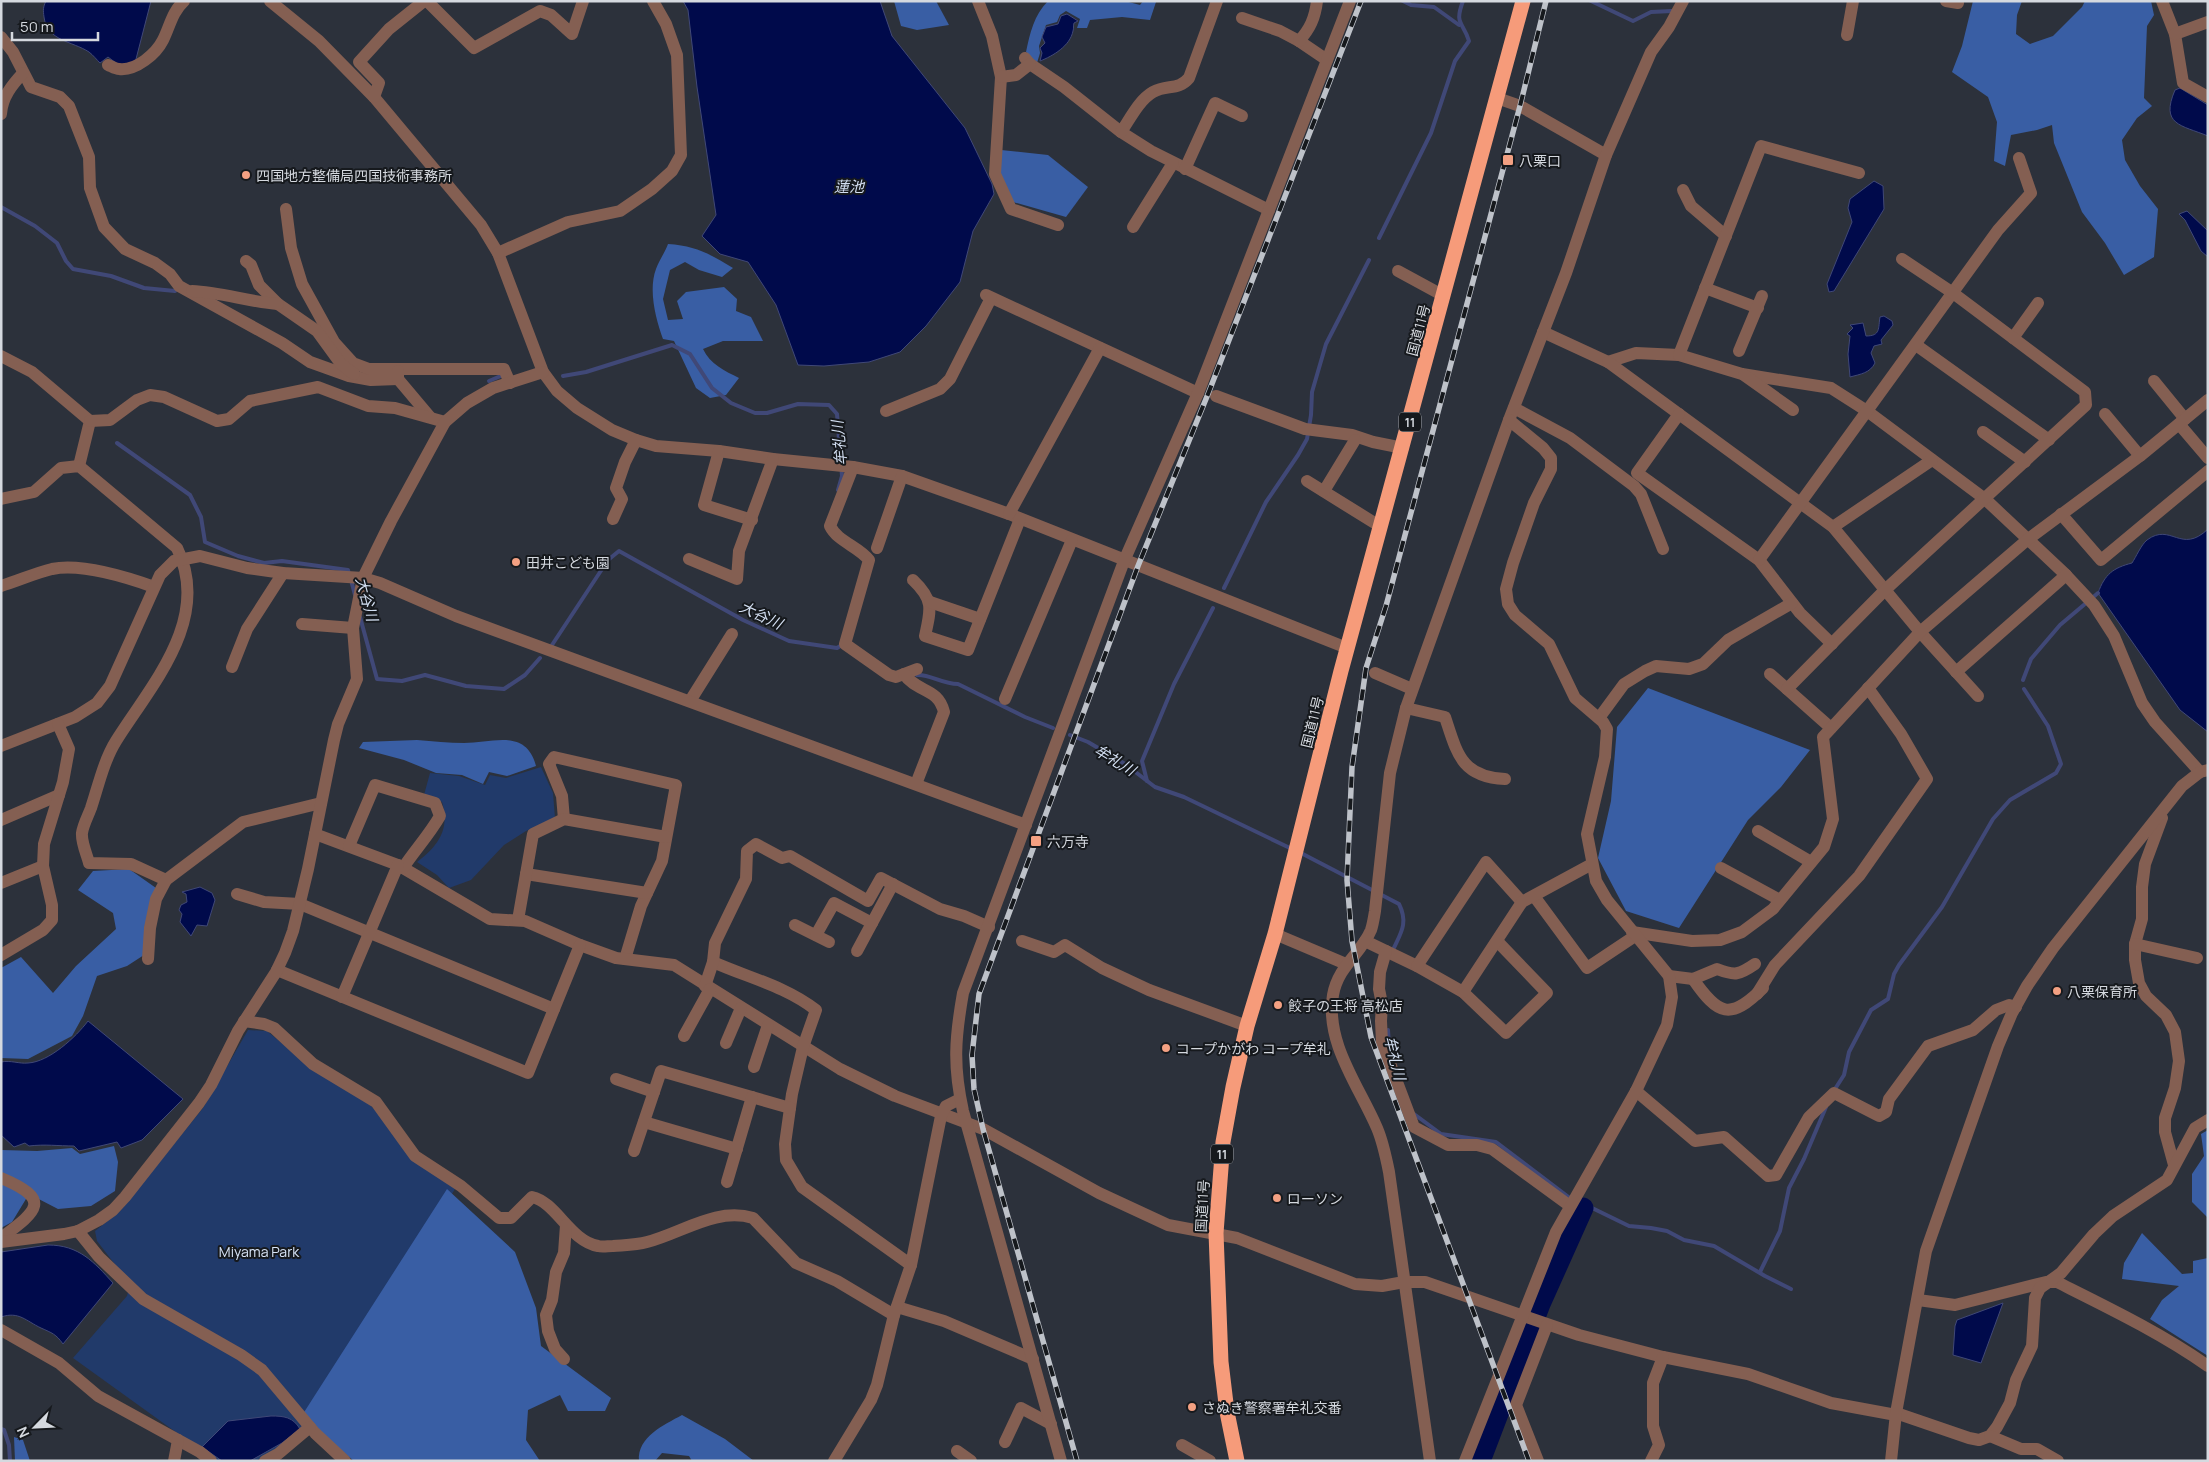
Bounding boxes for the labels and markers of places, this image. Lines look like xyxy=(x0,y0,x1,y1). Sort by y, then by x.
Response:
place label: 八栗口 xyxy=(1519,151,1561,170)
marker: 八栗口 xyxy=(1501,153,1515,167)
place label: 四国地方整備局四国技術事務所 xyxy=(256,166,452,185)
marker: 四国地方整備局四国技術事務所 xyxy=(240,169,252,181)
place label: 田井こども園 xyxy=(526,553,610,572)
marker: 田井こども園 xyxy=(510,556,522,568)
place label: 六万寺 xyxy=(1047,832,1089,851)
marker: 六万寺 xyxy=(1029,834,1043,848)
place label: 八栗保育所 xyxy=(2067,982,2137,1001)
marker: 八栗保育所 xyxy=(2051,985,2063,997)
place label: 餃子の王将 高松店 xyxy=(1288,996,1403,1015)
marker: 餃子の王将 高松店 xyxy=(1272,999,1284,1011)
place label: コープかがわ コープ牟礼 xyxy=(1176,1039,1331,1058)
marker: コープかがわ コープ牟礼 xyxy=(1160,1042,1172,1054)
place label: ローソン xyxy=(1287,1189,1343,1208)
marker: ローソン xyxy=(1271,1192,1283,1204)
place label: さぬき警察署牟礼交番 xyxy=(1202,1398,1342,1417)
marker: さぬき警察署牟礼交番 xyxy=(1186,1401,1198,1413)

